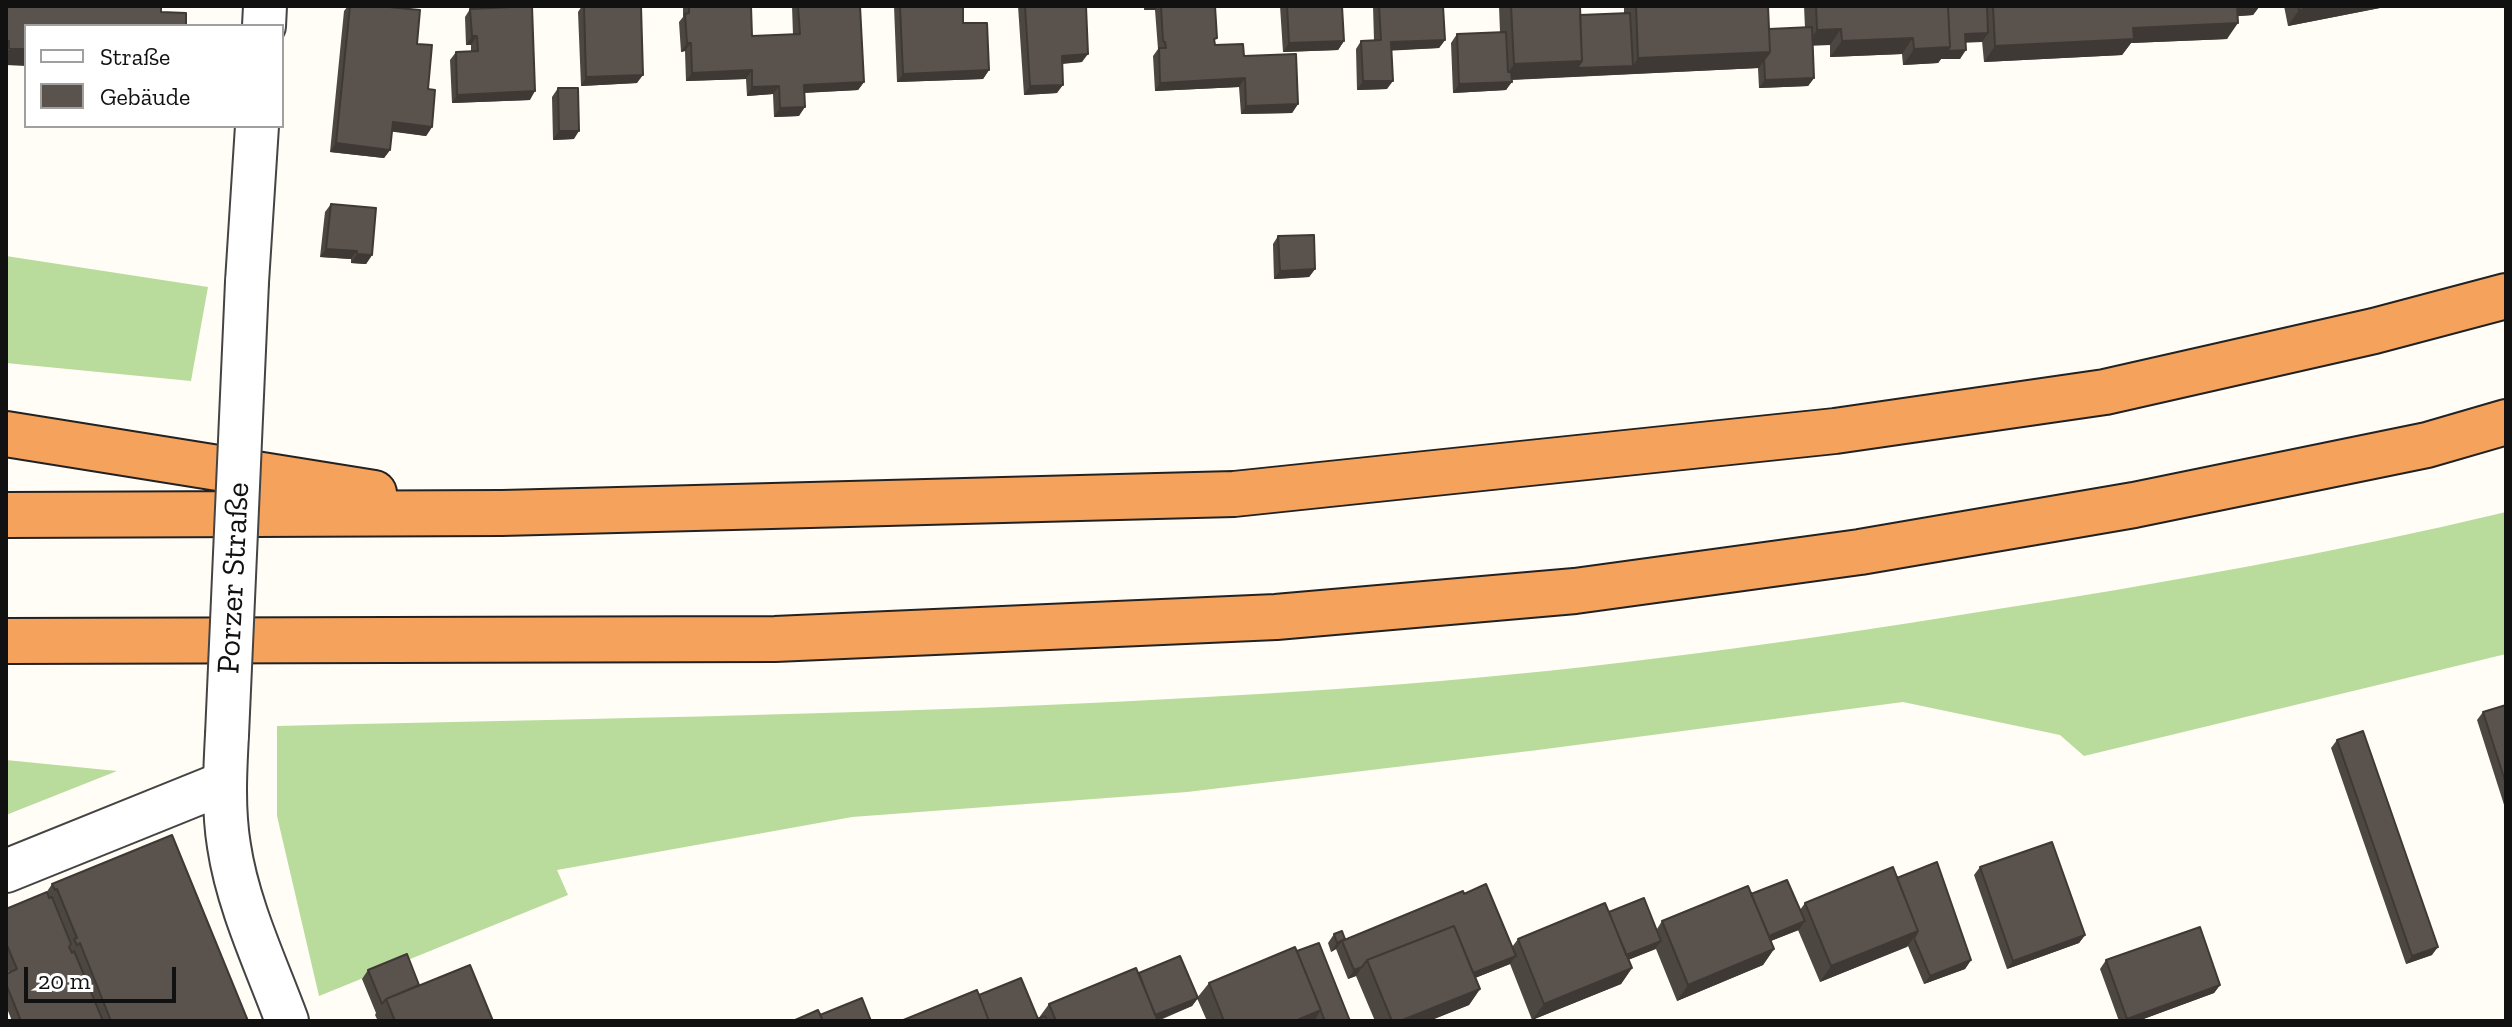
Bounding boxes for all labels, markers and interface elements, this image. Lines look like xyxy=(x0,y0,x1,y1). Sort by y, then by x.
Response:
legend xyxy=(24,24,284,128)
text: Straße xyxy=(100,42,170,71)
text: Gebäude xyxy=(100,82,190,111)
street label: Porzer Straße xyxy=(210,481,258,675)
scale bar xyxy=(28,951,180,1001)
text: 20 m xyxy=(38,966,90,995)

